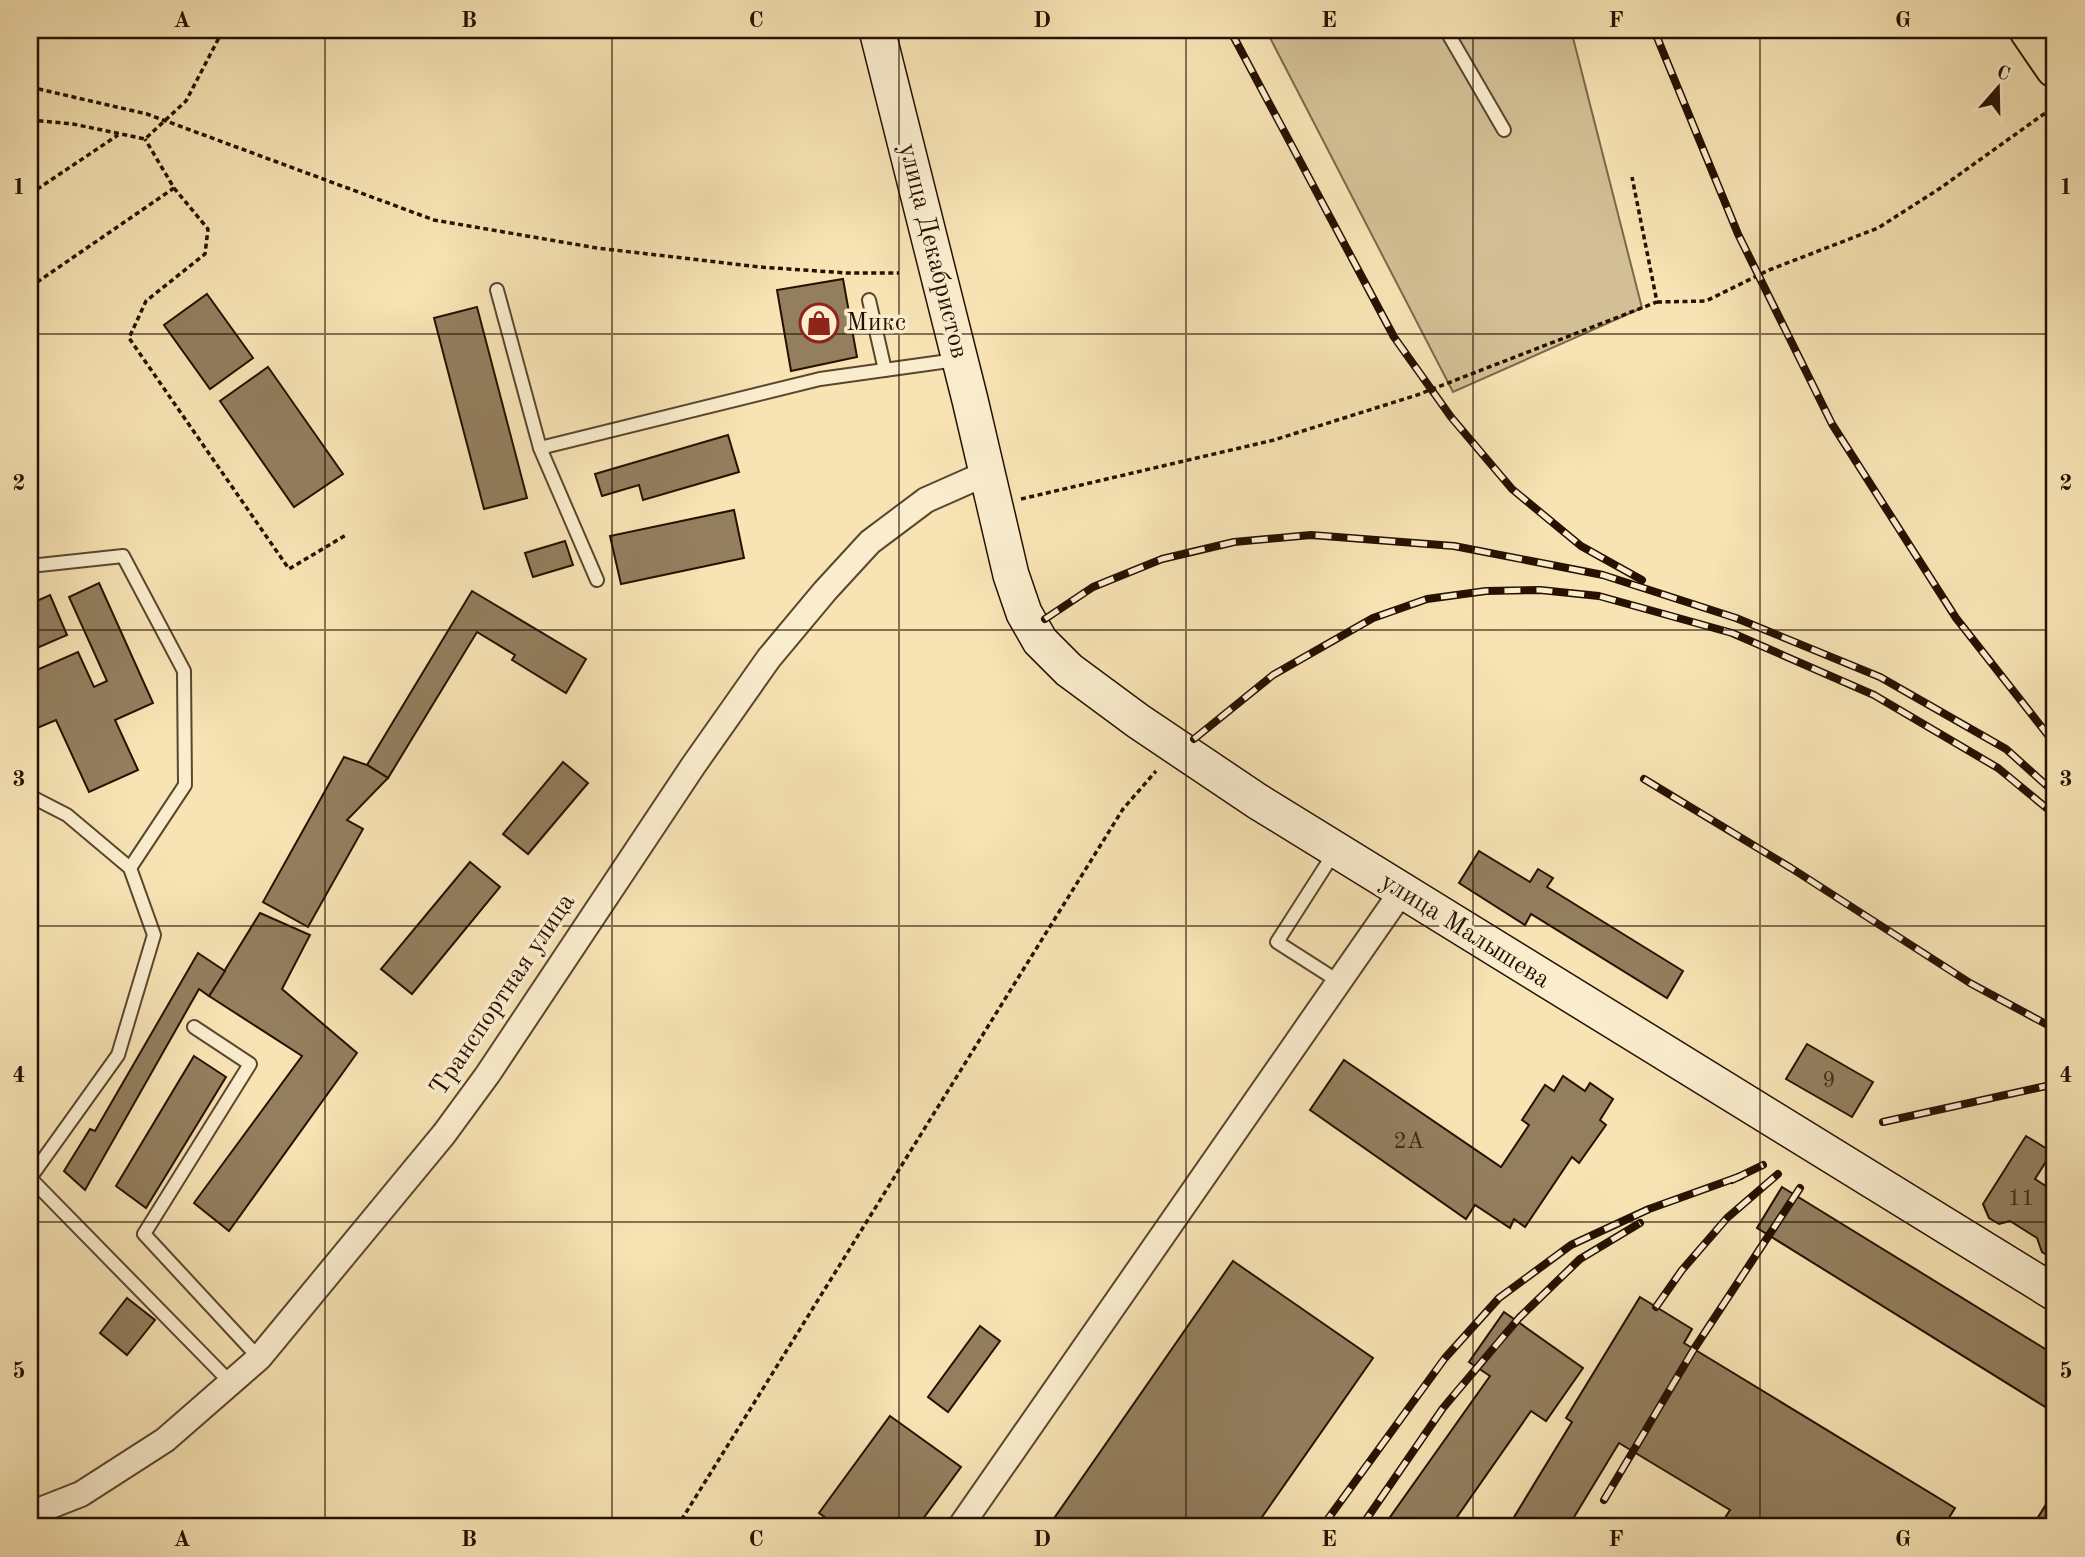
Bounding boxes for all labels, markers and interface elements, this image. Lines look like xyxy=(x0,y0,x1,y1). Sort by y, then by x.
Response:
text: A xyxy=(173,9,191,32)
text: B xyxy=(461,9,477,32)
text: C xyxy=(748,9,764,32)
text: D xyxy=(1033,9,1051,32)
text: E xyxy=(1321,9,1337,32)
text: F xyxy=(1608,9,1624,32)
text: G xyxy=(1895,9,1911,32)
north arrow xyxy=(1962,52,2032,122)
text: С xyxy=(1994,63,2012,85)
street label: улица Декабристов xyxy=(894,141,972,361)
text: 1 xyxy=(12,176,26,199)
text: 1 xyxy=(2059,176,2073,199)
shop icon: Микс xyxy=(798,302,840,344)
place label: Микс xyxy=(846,310,906,336)
text: 2 xyxy=(12,472,26,495)
text: 2 xyxy=(2059,472,2073,495)
text: 3 xyxy=(12,768,26,791)
text: 3 xyxy=(2059,768,2073,791)
street label: улица Малышева xyxy=(1376,868,1554,994)
street label: Транспортная улица xyxy=(426,889,580,1101)
text: 4 xyxy=(12,1064,26,1087)
text: 4 xyxy=(2059,1064,2073,1087)
house number: 9 xyxy=(1822,1069,1836,1092)
house number: 2А xyxy=(1394,1130,1425,1153)
house number: 11 xyxy=(2008,1187,2034,1210)
text: 5 xyxy=(12,1360,26,1383)
text: 5 xyxy=(2059,1360,2073,1383)
text: A xyxy=(173,1528,191,1551)
text: B xyxy=(461,1528,477,1551)
text: C xyxy=(748,1528,764,1551)
text: D xyxy=(1033,1528,1051,1551)
text: E xyxy=(1321,1528,1337,1551)
text: F xyxy=(1608,1528,1624,1551)
text: G xyxy=(1895,1528,1911,1551)

